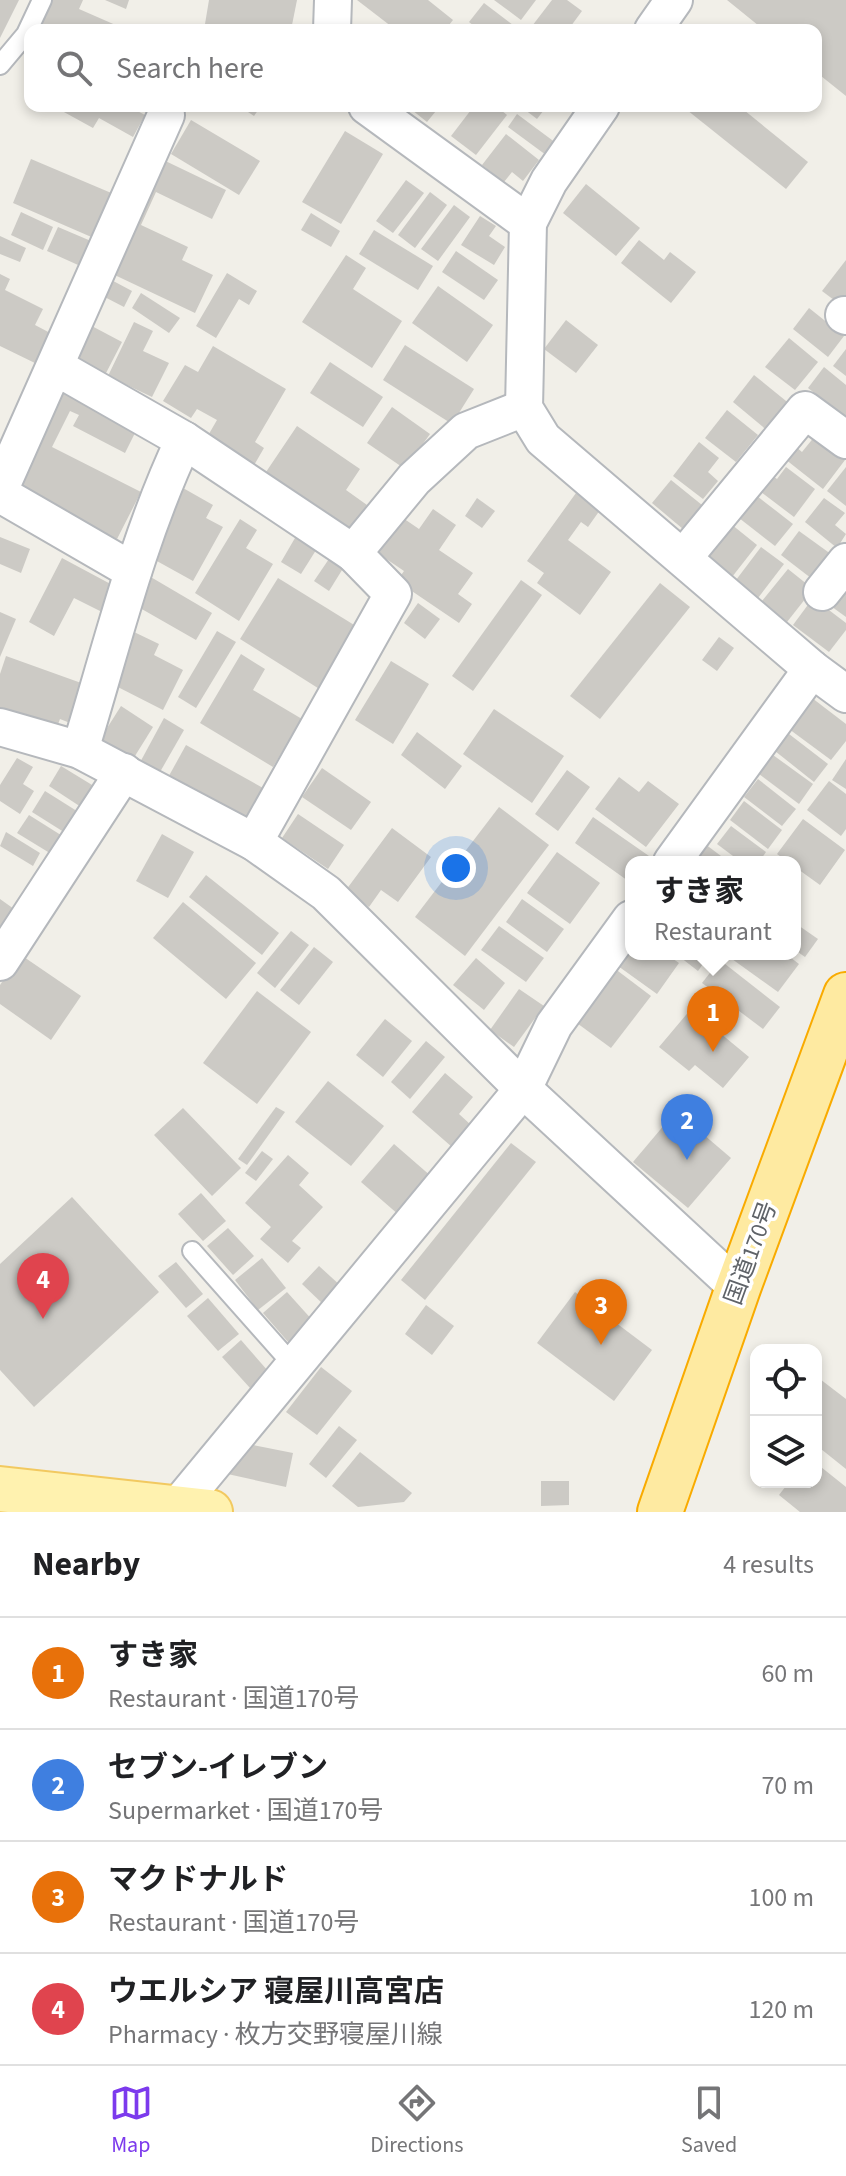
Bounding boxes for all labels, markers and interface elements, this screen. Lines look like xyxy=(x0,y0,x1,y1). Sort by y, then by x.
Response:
search box xyxy=(24,24,822,112)
icon: search xyxy=(52,46,96,90)
text: Search here xyxy=(116,47,264,90)
your location xyxy=(436,848,476,888)
popup xyxy=(625,856,801,960)
text: すき家 xyxy=(654,870,744,913)
text: Restaurant xyxy=(654,913,772,950)
pin: 1 xyxy=(687,986,739,1052)
pin: 2 xyxy=(661,1094,713,1160)
street label: 国道170号 xyxy=(716,1196,786,1310)
pin: 4 xyxy=(17,1253,69,1319)
pin: 3 xyxy=(575,1279,627,1345)
map controls xyxy=(750,1344,822,1488)
button: locate xyxy=(750,1344,822,1416)
button: layers xyxy=(750,1416,822,1488)
text: Nearby xyxy=(32,1540,140,1589)
text: 4 results xyxy=(723,1546,814,1583)
text: すき家 xyxy=(108,1634,198,1677)
text: 1 xyxy=(51,1655,65,1692)
text: 60 m xyxy=(761,1655,814,1692)
text: Restaurant · 国道170号 xyxy=(108,1680,359,1717)
text: セブン-イレブン xyxy=(108,1746,328,1789)
text: 2 xyxy=(51,1767,65,1804)
text: 70 m xyxy=(761,1767,814,1804)
text: Supermarket · 国道170号 xyxy=(108,1792,384,1829)
text: マクドナルド xyxy=(108,1858,288,1901)
text: 3 xyxy=(51,1879,65,1916)
text: 100 m xyxy=(748,1879,814,1916)
text: Restaurant · 国道170号 xyxy=(108,1904,359,1941)
text: ウエルシア 寝屋川高宮店 xyxy=(108,1970,444,2013)
text: 4 xyxy=(51,1991,65,2028)
text: 120 m xyxy=(748,1991,814,2028)
text: Pharmacy · 枚方交野寝屋川線 xyxy=(108,2016,443,2053)
tab: Map xyxy=(109,2081,153,2161)
tab: Directions xyxy=(370,2081,463,2161)
tab: Saved xyxy=(681,2081,737,2161)

